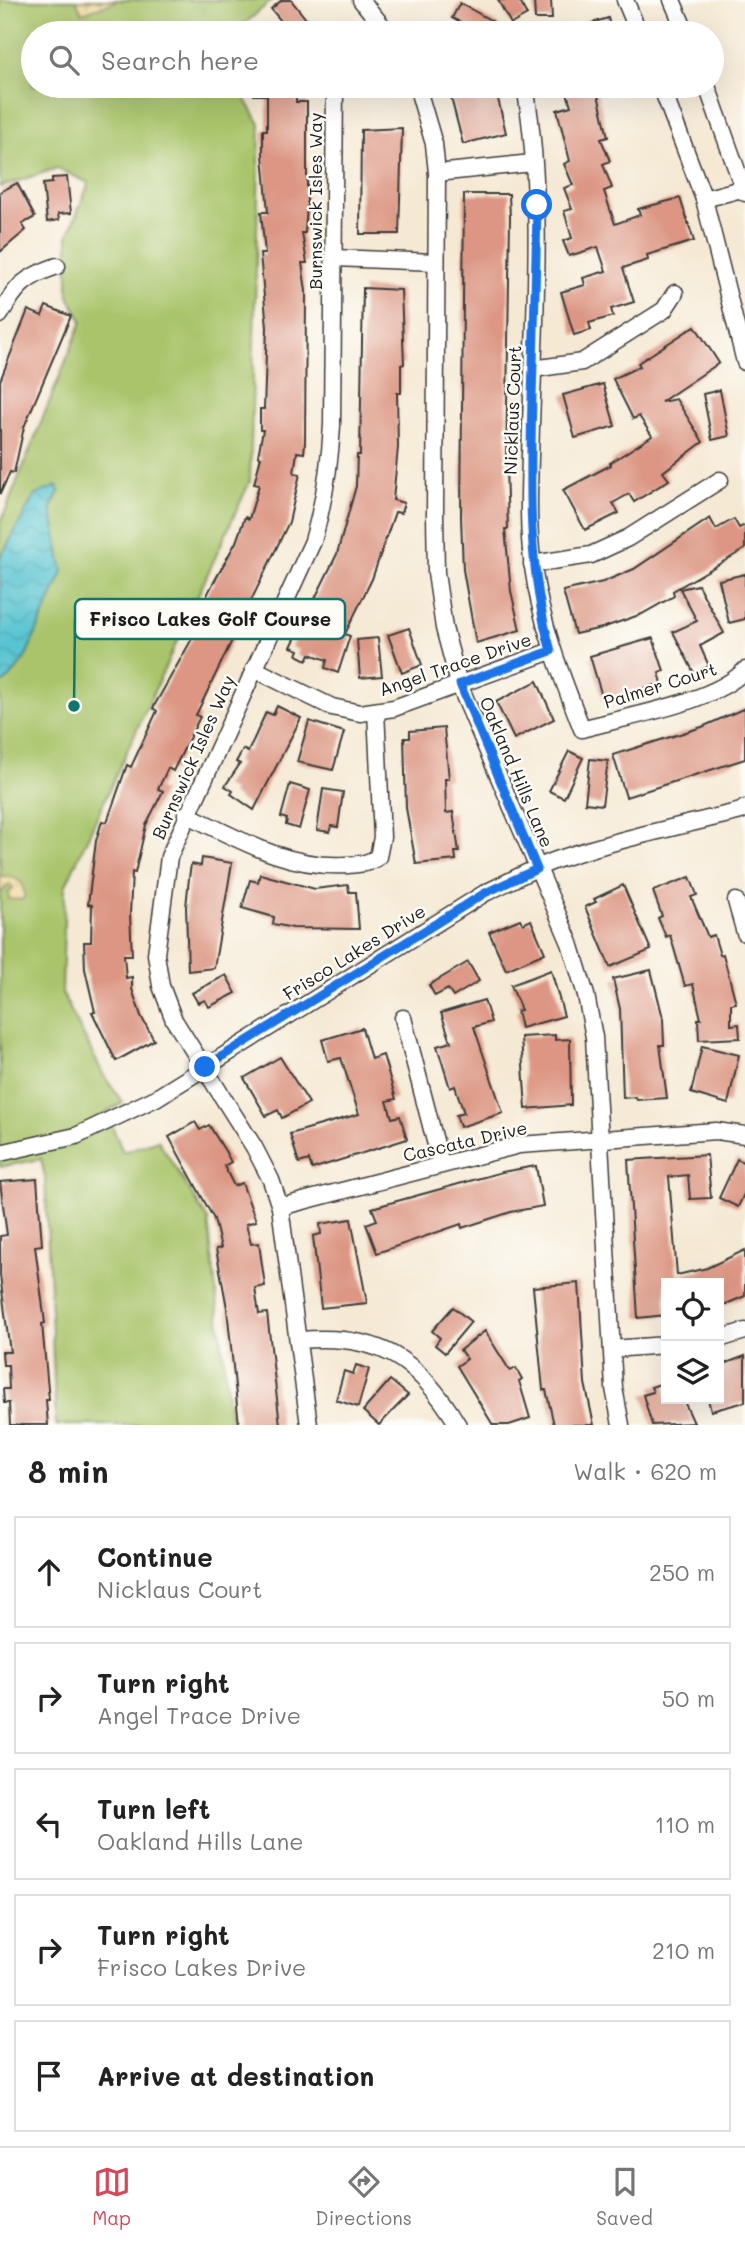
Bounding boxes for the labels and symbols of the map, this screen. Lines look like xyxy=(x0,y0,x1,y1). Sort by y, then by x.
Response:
street label: Burnswick Isles Way xyxy=(303,112,327,290)
route start xyxy=(521,189,552,220)
street label: Nicklaus Court xyxy=(498,345,526,475)
callout: Frisco Lakes Golf Course xyxy=(75,599,345,639)
text: Frisco Lakes Golf Course xyxy=(89,606,331,631)
street label: Angel Trace Drive xyxy=(376,627,534,701)
street label: Palmer Court xyxy=(600,656,720,714)
street label: Burnswick Isles Way xyxy=(146,671,240,843)
street label: Oakland Hills Lane xyxy=(474,693,560,851)
street label: Frisco Lakes Drive xyxy=(278,898,430,1006)
route end xyxy=(189,1051,220,1082)
street label: Cascata Drive xyxy=(400,1115,530,1167)

